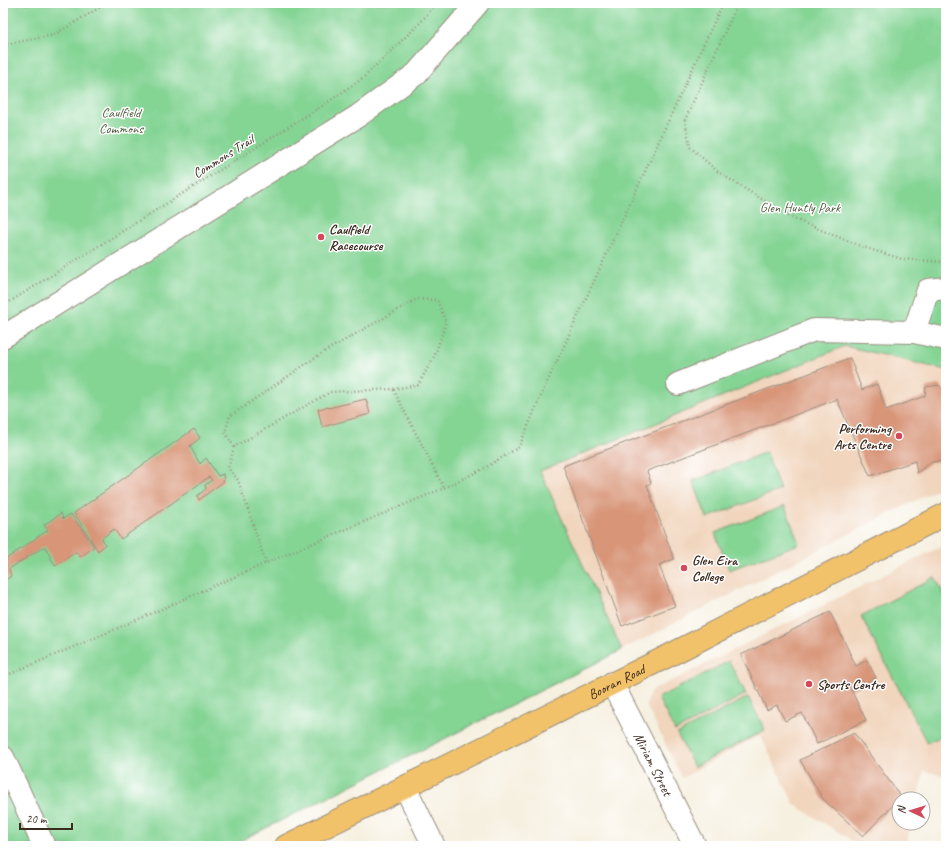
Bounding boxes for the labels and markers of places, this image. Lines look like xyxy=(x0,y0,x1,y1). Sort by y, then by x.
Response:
place label: Caulfield Racecourse xyxy=(329,221,384,254)
marker: Caulfield Racecourse xyxy=(316,232,326,242)
place label: Performing Arts Centre xyxy=(834,420,892,453)
marker: Performing Arts Centre xyxy=(894,431,904,441)
place label: Glen Eira College xyxy=(692,552,738,585)
marker: Glen Eira College xyxy=(679,563,689,573)
place label: Sports Centre xyxy=(817,676,886,693)
marker: Sports Centre xyxy=(804,679,814,689)

